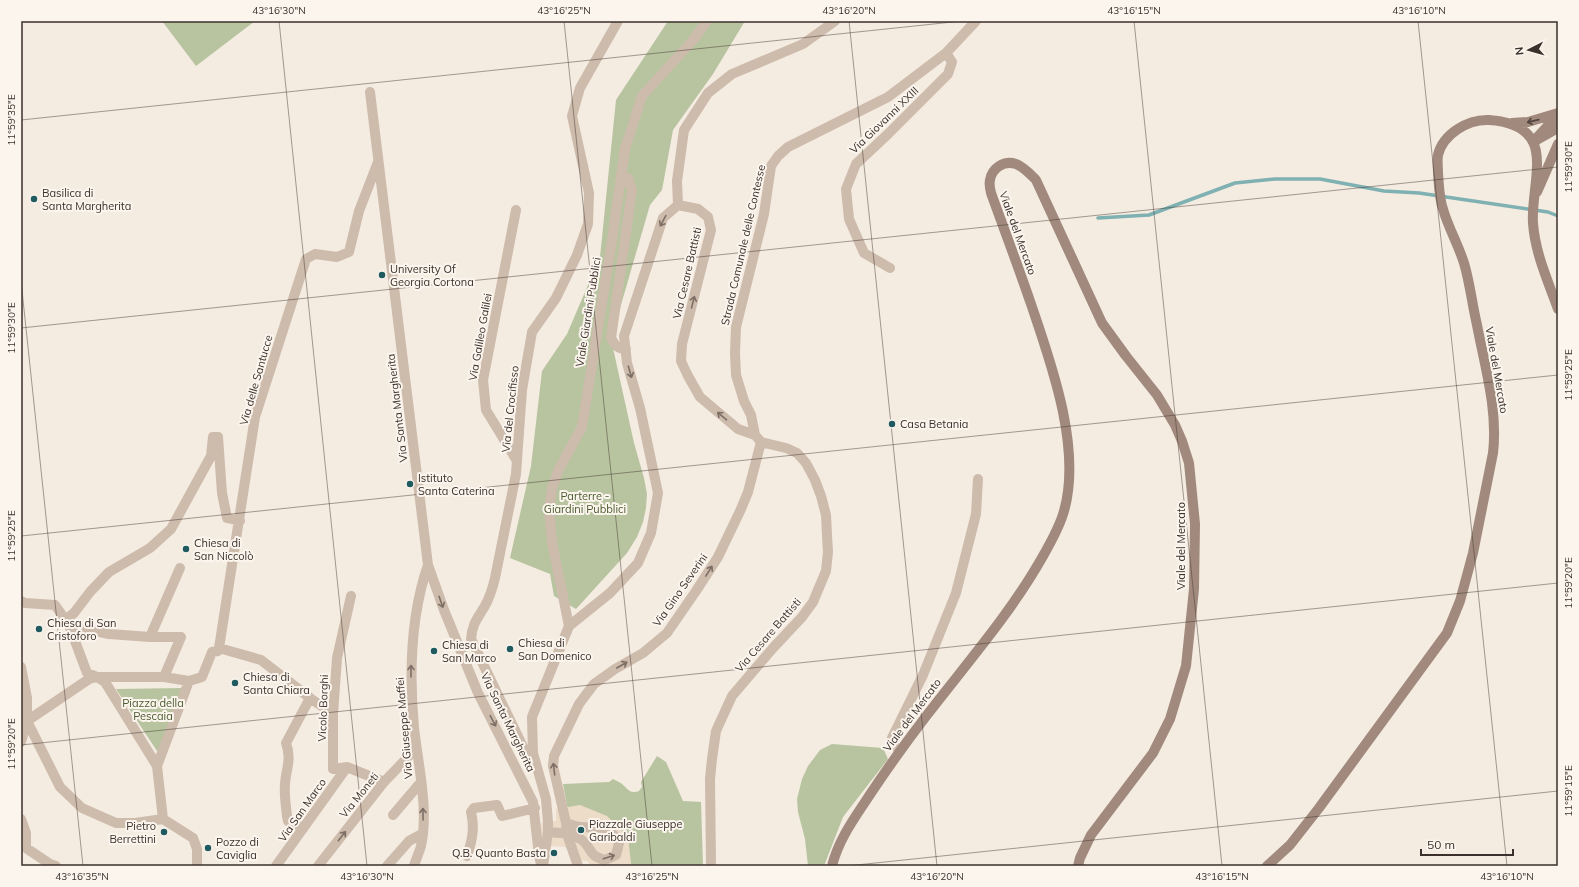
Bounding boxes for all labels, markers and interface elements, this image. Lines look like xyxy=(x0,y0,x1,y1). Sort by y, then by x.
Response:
text: 43°16'30"N xyxy=(252,4,306,17)
text: 43°16'25"N xyxy=(537,4,591,17)
text: 43°16'20"N xyxy=(822,4,876,17)
text: 43°16'15"N xyxy=(1107,4,1161,17)
text: 43°16'10"N xyxy=(1392,4,1446,17)
north arrow xyxy=(1509,30,1549,70)
text: N xyxy=(1512,46,1526,56)
street label: Via Giovanni XXIII xyxy=(847,84,921,156)
text: 11°59'35"E xyxy=(5,94,18,146)
one-way arrow xyxy=(1527,117,1540,125)
text: 11°59'30"E xyxy=(1562,141,1575,193)
street label: Strada Comunale delle Contesse xyxy=(718,163,768,327)
place label: Basilica di Santa Margherita xyxy=(42,186,131,213)
street label: Viale del Mercato xyxy=(996,189,1040,277)
marker: Basilica di Santa Margherita xyxy=(29,194,39,204)
one-way arrow xyxy=(659,215,666,227)
street label: Via Cesare Battisti xyxy=(670,226,704,320)
street label: Viale Giardini Pubblici xyxy=(572,256,604,368)
place label: University Of Georgia Cortona xyxy=(390,262,474,289)
marker: University Of Georgia Cortona xyxy=(377,270,387,280)
street label: Via Galileo Galilei xyxy=(465,292,495,382)
one-way arrow xyxy=(690,296,697,309)
text: 11°59'30"E xyxy=(5,302,18,354)
street label: Viale del Mercato xyxy=(1482,326,1512,414)
street label: Via delle Santucce xyxy=(236,333,276,427)
text: 11°59'25"E xyxy=(1562,349,1575,401)
street label: Via Santa Margherita xyxy=(383,353,411,463)
street label: Via del Crocifisso xyxy=(498,365,522,453)
one-way arrow xyxy=(627,365,634,378)
one-way arrow xyxy=(717,411,727,420)
place label: Casa Betania xyxy=(900,417,968,431)
marker: Casa Betania xyxy=(887,419,897,429)
place label: Istituto Santa Caterina xyxy=(418,471,495,498)
marker: Istituto Santa Caterina xyxy=(405,479,415,489)
park label: Parterre - Giardini Pubblici xyxy=(544,489,626,516)
street label: Viale del Mercato xyxy=(1174,502,1188,590)
text: 11°59'25"E xyxy=(5,510,18,562)
place label: Chiesa di San Niccolò xyxy=(194,536,253,563)
marker: Chiesa di San Niccolò xyxy=(181,544,191,554)
street label: Via Gino Severini xyxy=(650,551,710,629)
text: 11°59'20"E xyxy=(1562,557,1575,609)
one-way arrow xyxy=(704,566,713,577)
street label: Via Cesare Battisti xyxy=(732,595,804,675)
one-way arrow xyxy=(438,596,445,609)
place label: Chiesa di San Cristoforo xyxy=(47,616,117,643)
marker: Chiesa di San Cristoforo xyxy=(34,624,44,634)
place label: Chiesa di San Domenico xyxy=(518,636,592,663)
place label: Chiesa di San Marco xyxy=(442,638,496,665)
marker: Chiesa di San Domenico xyxy=(505,644,515,654)
marker: Chiesa di San Marco xyxy=(429,646,439,656)
one-way arrow xyxy=(616,661,628,669)
one-way arrow xyxy=(408,665,415,678)
place label: Chiesa di Santa Chiara xyxy=(243,670,310,697)
street label: Via Santa Margherita xyxy=(478,670,538,774)
street label: Vicolo Borghi xyxy=(315,674,331,742)
street label: Viale del Mercato xyxy=(880,676,944,754)
street label: Via Giuseppe Maffei xyxy=(393,677,415,779)
marker: Chiesa di Santa Chiara xyxy=(230,678,240,688)
park label: Piazza della Pescaia xyxy=(122,696,184,723)
one-way arrow xyxy=(490,715,497,727)
text: 11°59'20"E xyxy=(5,718,18,770)
one-way arrow xyxy=(550,763,558,776)
text: 11°59'15"E xyxy=(1562,765,1575,817)
street label: Via Moneti xyxy=(336,769,382,821)
street label: Via San Marco xyxy=(275,776,329,844)
one-way arrow xyxy=(419,808,426,821)
place label: Piazzale Giuseppe Garibaldi xyxy=(589,817,682,844)
place label: Pietro Berrettini xyxy=(109,819,156,846)
marker: Piazzale Giuseppe Garibaldi xyxy=(576,825,586,835)
marker: Pietro Berrettini xyxy=(159,827,169,837)
one-way arrow xyxy=(338,830,346,841)
scale bar xyxy=(1421,831,1513,857)
place label: Pozzo di Caviglia xyxy=(216,835,259,862)
text: 50 m xyxy=(1427,837,1455,852)
marker: Pozzo di Caviglia xyxy=(203,843,213,853)
place label: Q.B. Quanto Basta xyxy=(452,846,546,860)
marker: Q.B. Quanto Basta xyxy=(549,848,559,858)
one-way arrow xyxy=(603,853,616,860)
text: 43°16'35"N xyxy=(55,870,109,883)
text: 43°16'30"N xyxy=(340,870,394,883)
text: 43°16'25"N xyxy=(625,870,679,883)
text: 43°16'20"N xyxy=(910,870,964,883)
text: 43°16'15"N xyxy=(1195,870,1249,883)
text: 43°16'10"N xyxy=(1480,870,1534,883)

